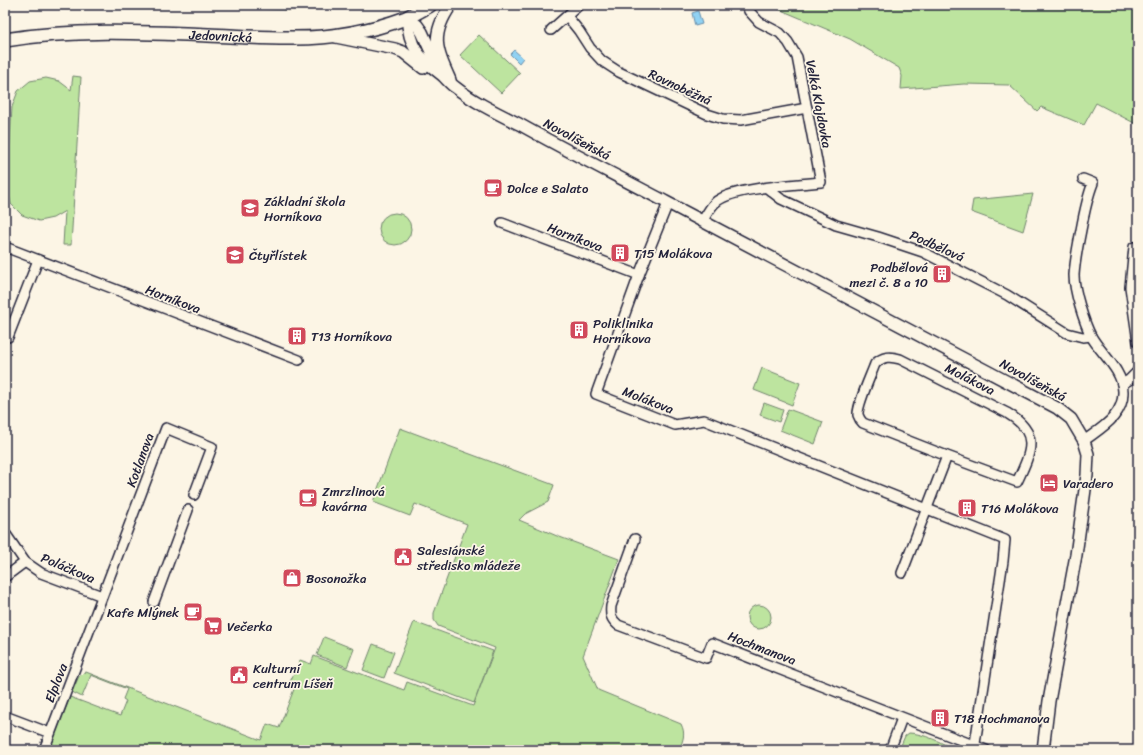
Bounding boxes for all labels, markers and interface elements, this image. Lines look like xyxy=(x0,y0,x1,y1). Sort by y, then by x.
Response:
street label: Jedovnická xyxy=(188,23,253,49)
street label: Velká Klajdovka xyxy=(799,58,839,150)
street label: Rovnoběžná xyxy=(645,62,716,112)
street label: Novolíšeňská xyxy=(539,112,615,167)
cafe icon: Dolce e Salato xyxy=(482,177,504,199)
place label: Dolce e Salato xyxy=(507,177,589,200)
place label: Základní škola Horníkova xyxy=(264,190,346,228)
school or university icon: Základní škola Horníkova xyxy=(239,197,261,219)
street label: Horníkova xyxy=(544,216,607,258)
street label: Podbělová xyxy=(906,224,969,268)
building icon: T15 Molákova xyxy=(609,242,631,264)
place label: T15 Molákova xyxy=(634,242,713,265)
school or university icon: Čtyřlístek xyxy=(224,244,246,266)
place label: Čtyřlístek xyxy=(249,244,308,267)
place label: Podbělová mezi č. 8 a 10 xyxy=(849,256,928,294)
building icon: Podbělová mezi č. 8 a 10 xyxy=(931,263,953,285)
street label: Horníkova xyxy=(142,278,205,320)
place label: Poliklinika Horníkova xyxy=(593,312,653,350)
building icon: Poliklinika Horníkova xyxy=(568,319,590,341)
building icon: T13 Horníkova xyxy=(286,325,308,347)
place label: T13 Horníkova xyxy=(311,325,393,348)
street label: Novolíšeňská xyxy=(995,352,1071,408)
street label: Molákova xyxy=(941,357,999,402)
street label: Molákova xyxy=(619,380,678,420)
street label: Kotlanova xyxy=(120,429,161,490)
hotel icon: Varadero xyxy=(1038,472,1060,494)
place label: Varadero xyxy=(1063,472,1114,495)
place label: Zmrzlinová kavárna xyxy=(322,480,385,518)
cafe icon: Zmrzlinová kavárna xyxy=(297,487,319,509)
building icon: T16 Molákova xyxy=(956,497,978,519)
place label: T16 Molákova xyxy=(981,497,1059,520)
place label: Salesiánské středisko mládeže xyxy=(416,539,521,577)
street label: Poláčkova xyxy=(37,546,99,590)
public building icon: Salesiánské středisko mládeže xyxy=(392,546,414,568)
shop icon: Bosonožka xyxy=(281,567,303,589)
place label: Bosonožka xyxy=(306,567,367,590)
place label: Kafe Mlýnek xyxy=(107,601,179,624)
cafe icon: Kafe Mlýnek xyxy=(182,601,204,623)
supermarket icon: Večerka xyxy=(202,615,224,637)
place label: Večerka xyxy=(227,615,273,638)
street label: Hochmanova xyxy=(724,624,800,672)
place label: Kulturní centrum Líšeň xyxy=(253,657,333,695)
street label: Elplova xyxy=(38,659,74,706)
public building icon: Kulturní centrum Líšeň xyxy=(228,664,250,686)
building icon: T18 Hochmanova xyxy=(929,707,951,729)
place label: T18 Hochmanova xyxy=(954,707,1050,730)

